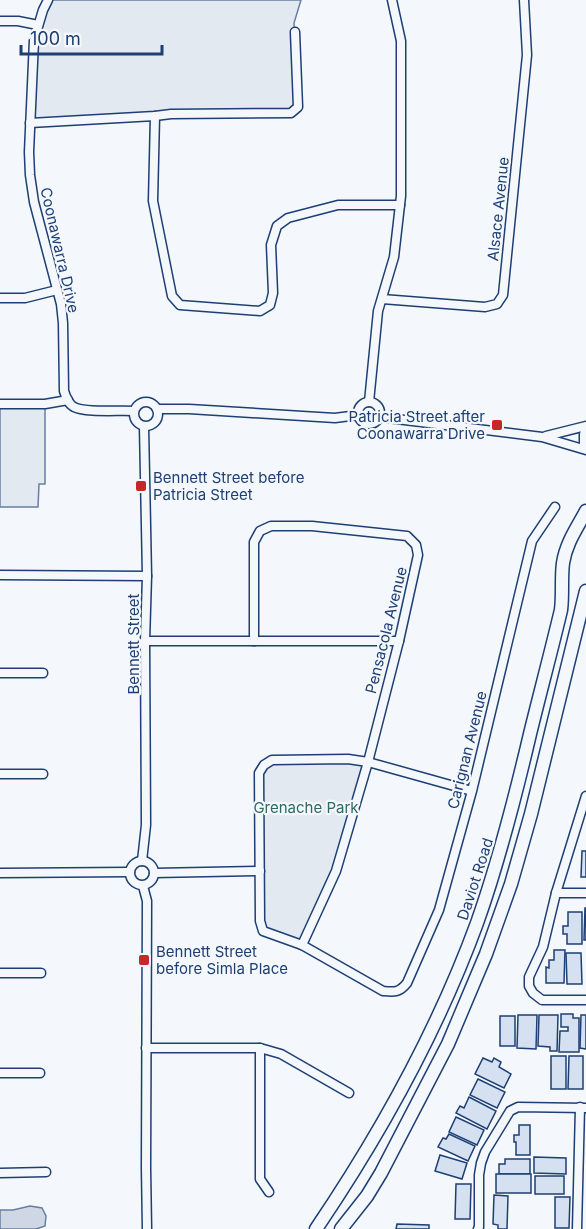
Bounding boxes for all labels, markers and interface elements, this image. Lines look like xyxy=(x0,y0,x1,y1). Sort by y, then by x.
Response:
scale bar xyxy=(21,18,162,56)
text: 100 m xyxy=(30,28,81,49)
street label: Alsace Avenue xyxy=(483,156,513,262)
street label: Coonawarra Drive xyxy=(36,185,84,315)
place label: Patricia Street after Coonawarra Drive xyxy=(349,407,485,443)
marker: Patricia Street after Coonawarra Drive xyxy=(490,418,504,432)
place label: Bennett Street before Patricia Street xyxy=(153,468,304,504)
marker: Bennett Street before Patricia Street xyxy=(134,479,148,493)
street label: Pensacola Avenue xyxy=(361,565,411,695)
street label: Bennett Street xyxy=(124,593,143,695)
street label: Carignan Avenue xyxy=(443,689,491,811)
park label: Grenache Park xyxy=(253,798,359,817)
street label: Daviot Road xyxy=(453,835,497,923)
place label: Bennett Street before Simla Place xyxy=(156,942,288,978)
marker: Bennett Street before Simla Place xyxy=(137,953,151,967)

